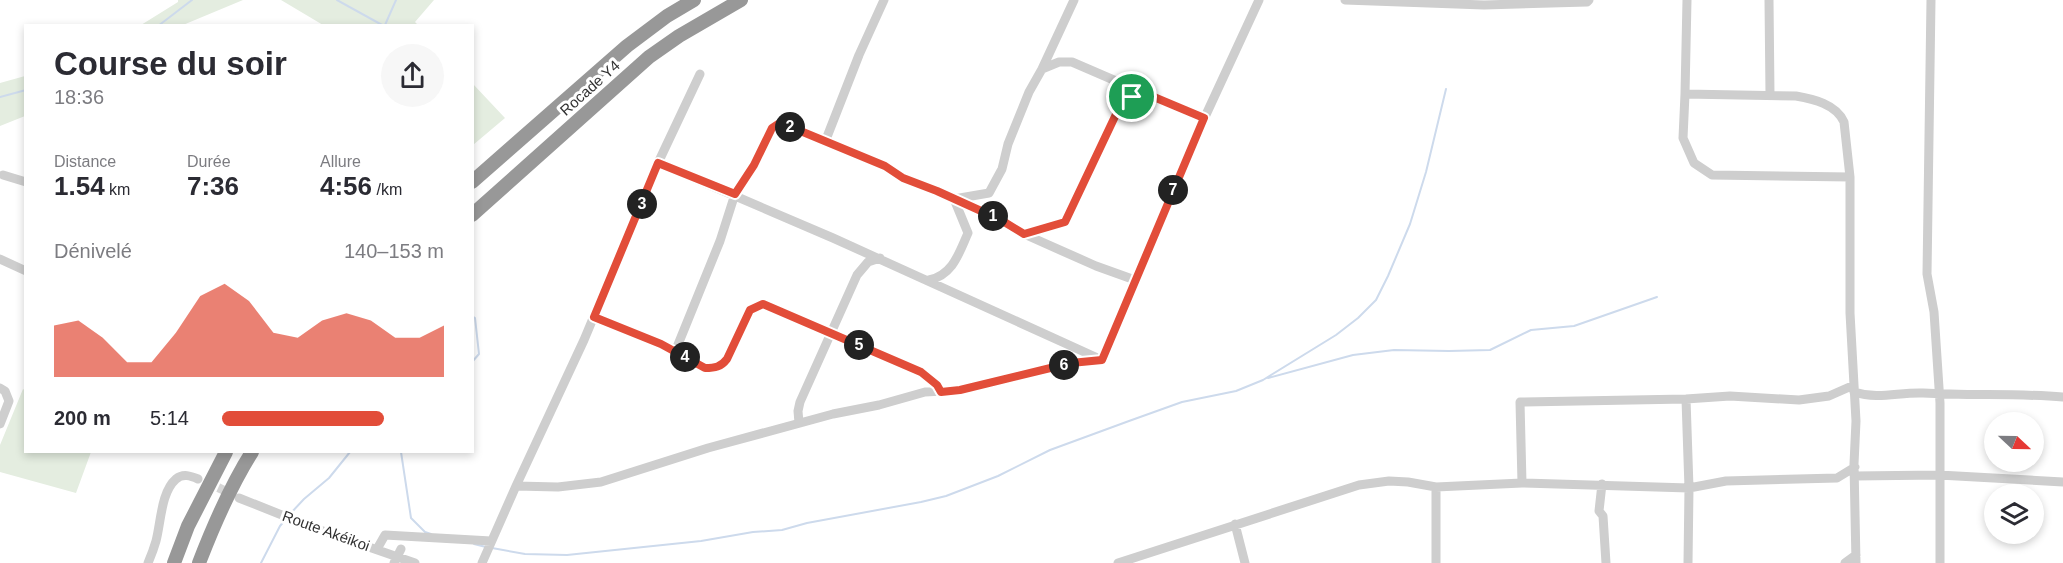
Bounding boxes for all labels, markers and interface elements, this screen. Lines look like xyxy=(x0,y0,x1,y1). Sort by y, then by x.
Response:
button: share xyxy=(381,44,444,107)
text: Course du soir xyxy=(54,45,287,82)
street label: Rocade Y4 xyxy=(556,57,623,119)
pin xyxy=(1106,71,1157,122)
icon: arrive xyxy=(1115,80,1148,113)
text: 18:36 xyxy=(54,86,104,108)
pin: 2 xyxy=(775,112,805,142)
text: 2 xyxy=(786,118,794,135)
text: Distance xyxy=(54,153,116,170)
text: Durée xyxy=(187,153,231,170)
text: Allure xyxy=(320,153,361,170)
text: 1.54 xyxy=(54,171,105,201)
text: 7:36 xyxy=(187,171,239,201)
text: 4:56 xyxy=(320,171,372,201)
pin: 7 xyxy=(1158,175,1188,205)
text: km xyxy=(105,181,130,198)
text: /km xyxy=(372,181,402,198)
text: 7 xyxy=(1169,181,1177,198)
pin: 3 xyxy=(627,189,657,219)
text: 3 xyxy=(638,195,646,212)
pin: 1 xyxy=(978,201,1008,231)
text: 1 xyxy=(989,207,997,224)
text: Dénivelé xyxy=(54,240,132,262)
text: 140–153 m xyxy=(344,240,444,262)
pin: 5 xyxy=(844,330,874,360)
text: 5 xyxy=(855,336,863,353)
pin: 4 xyxy=(670,342,700,372)
text: 4 xyxy=(681,348,689,365)
pin: 6 xyxy=(1049,350,1079,380)
text: 6 xyxy=(1060,356,1068,373)
text: 200 m xyxy=(54,407,111,429)
text: 5:14 xyxy=(150,407,189,429)
north arrow xyxy=(1984,412,2044,472)
map controls xyxy=(1984,412,2044,544)
button: layers xyxy=(1984,484,2044,544)
street label: Route Akéikoi xyxy=(280,507,372,554)

